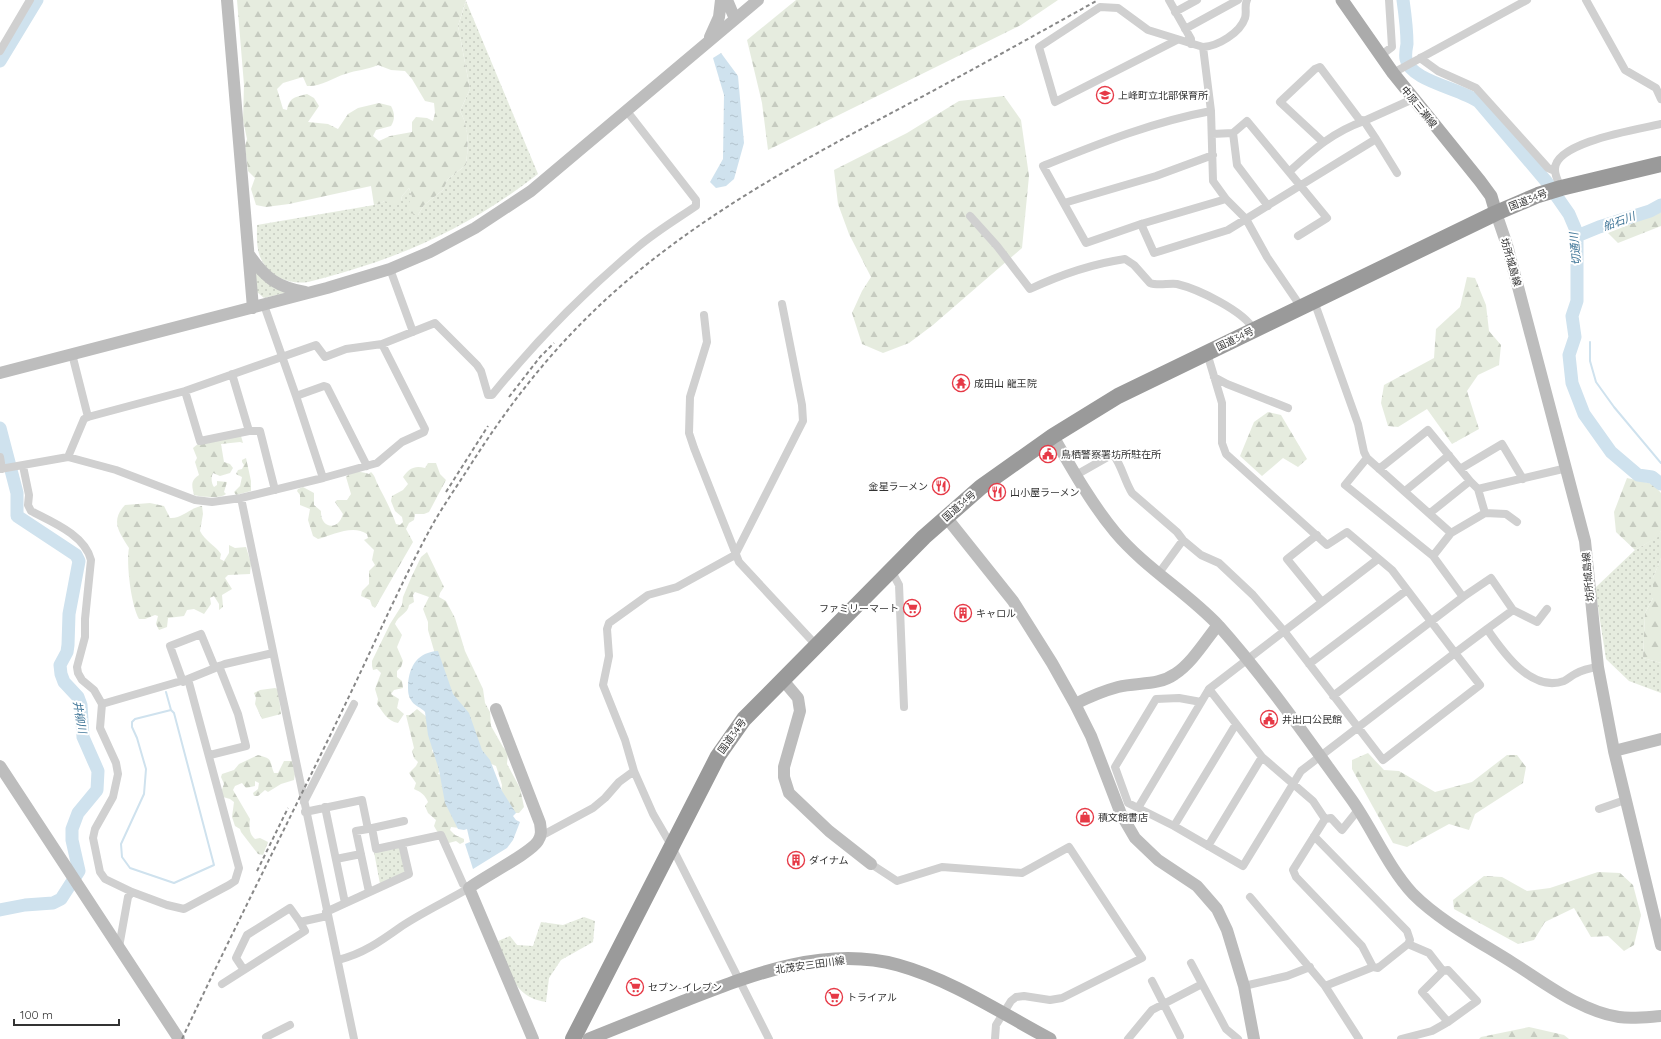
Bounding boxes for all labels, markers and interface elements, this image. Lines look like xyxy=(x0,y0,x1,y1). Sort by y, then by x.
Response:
street label: 中原三瀬線 xyxy=(1398,83,1440,131)
school or university icon: 上峰町立北部保育所 xyxy=(1095,85,1115,105)
place label: 上峰町立北部保育所 xyxy=(1118,89,1208,102)
street label: 国道34号 xyxy=(1507,187,1549,213)
water label: 船石川 xyxy=(1601,208,1638,233)
water label: 切通川 xyxy=(1567,231,1583,266)
street label: 坊所城島線 xyxy=(1498,236,1524,288)
street label: 国道34号 xyxy=(1214,324,1256,354)
temple icon: 成田山 龍王院 xyxy=(951,373,971,393)
place label: 成田山 龍王院 xyxy=(974,377,1037,390)
public building icon: 鳥栖警察署坊所駐在所 xyxy=(1038,444,1058,464)
place label: 鳥栖警察署坊所駐在所 xyxy=(1061,448,1161,461)
restaurant icon: 金星ラーメン xyxy=(931,476,951,496)
place label: 金星ラーメン xyxy=(868,480,928,493)
restaurant icon: 山小屋ラーメン xyxy=(987,482,1007,502)
place label: 山小屋ラーメン xyxy=(1010,486,1080,499)
street label: 国道34号 xyxy=(939,488,979,524)
street label: 坊所城島線 xyxy=(1579,552,1597,602)
supermarket icon: ファミリーマート xyxy=(902,598,922,618)
place label: ファミリーマート xyxy=(819,602,899,615)
building icon: キャロル xyxy=(953,603,973,623)
place label: キャロル xyxy=(976,607,1016,620)
water label: 井柳川 xyxy=(70,700,90,735)
public building icon: 井出口公民館 xyxy=(1259,709,1279,729)
place label: 井出口公民館 xyxy=(1282,713,1342,726)
street label: 国道34号 xyxy=(715,716,749,756)
shop icon: 積文館書店 xyxy=(1075,807,1095,827)
place label: 積文館書店 xyxy=(1098,811,1148,824)
building icon: ダイナム xyxy=(786,850,806,870)
place label: ダイナム xyxy=(809,854,849,867)
street label: 北茂安三田川線 xyxy=(774,954,846,976)
supermarket icon: セブン-イレブン xyxy=(625,977,645,997)
place label: セブン-イレブン xyxy=(648,981,722,994)
supermarket icon: トライアル xyxy=(824,987,844,1007)
place label: トライアル xyxy=(847,991,897,1004)
scale bar xyxy=(14,1001,119,1027)
text: 100 m xyxy=(20,1007,53,1022)

